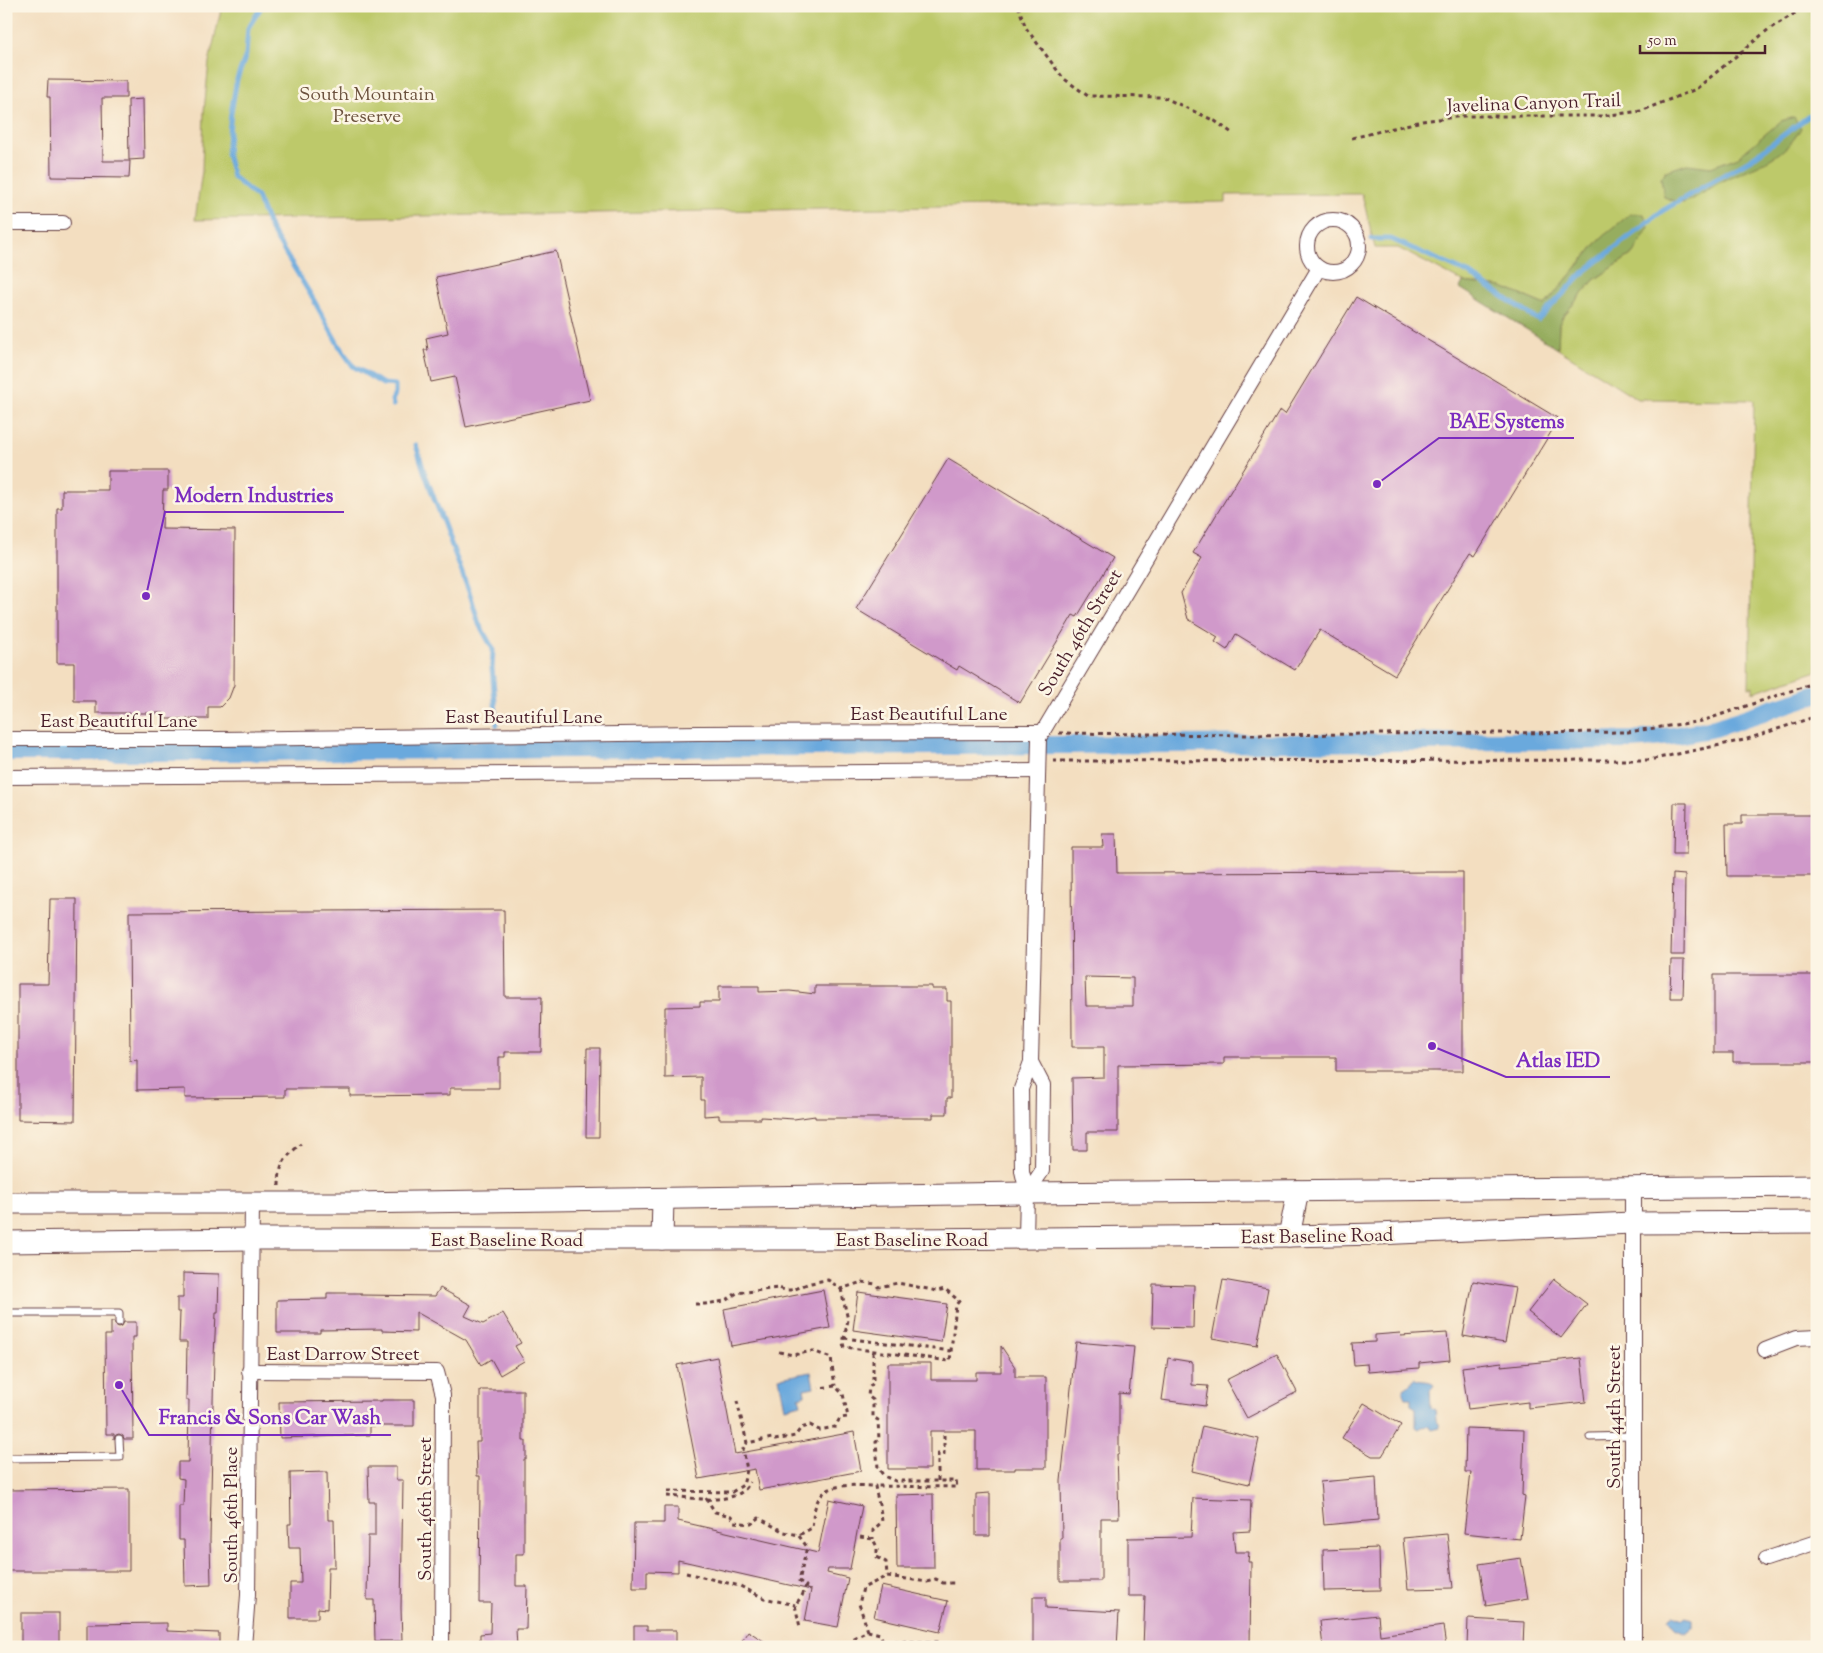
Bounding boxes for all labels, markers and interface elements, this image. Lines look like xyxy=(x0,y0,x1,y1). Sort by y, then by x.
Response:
scale bar xyxy=(1640,22,1766,54)
text: 50 m xyxy=(1647,31,1677,52)
park label: South Mountain Preserve xyxy=(299,82,435,131)
street label: Javelina Canyon Trail xyxy=(1445,88,1622,121)
callout: BAE Systems xyxy=(1439,403,1574,438)
text: BAE Systems xyxy=(1450,409,1565,438)
callout: Modern Industries xyxy=(165,477,344,512)
text: Modern Industries xyxy=(175,483,334,512)
street label: South 46th Street xyxy=(1033,564,1130,702)
street label: East Beautiful Lane xyxy=(850,702,1008,729)
street label: East Beautiful Lane xyxy=(445,705,603,732)
street label: East Beautiful Lane xyxy=(40,709,198,736)
callout: Atlas IED xyxy=(1506,1042,1610,1077)
text: Atlas IED xyxy=(1516,1048,1600,1077)
street label: East Baseline Road xyxy=(1241,1223,1394,1252)
street label: East Baseline Road xyxy=(431,1228,584,1255)
street label: East Baseline Road xyxy=(836,1228,989,1255)
street label: East Darrow Street xyxy=(266,1342,420,1369)
street label: South 44th Street xyxy=(1602,1344,1629,1489)
callout: Francis & Sons Car Wash xyxy=(149,1400,391,1435)
text: Francis & Sons Car Wash xyxy=(159,1405,381,1434)
street label: South 46th Street xyxy=(413,1437,440,1581)
street label: South 46th Place xyxy=(219,1446,246,1583)

